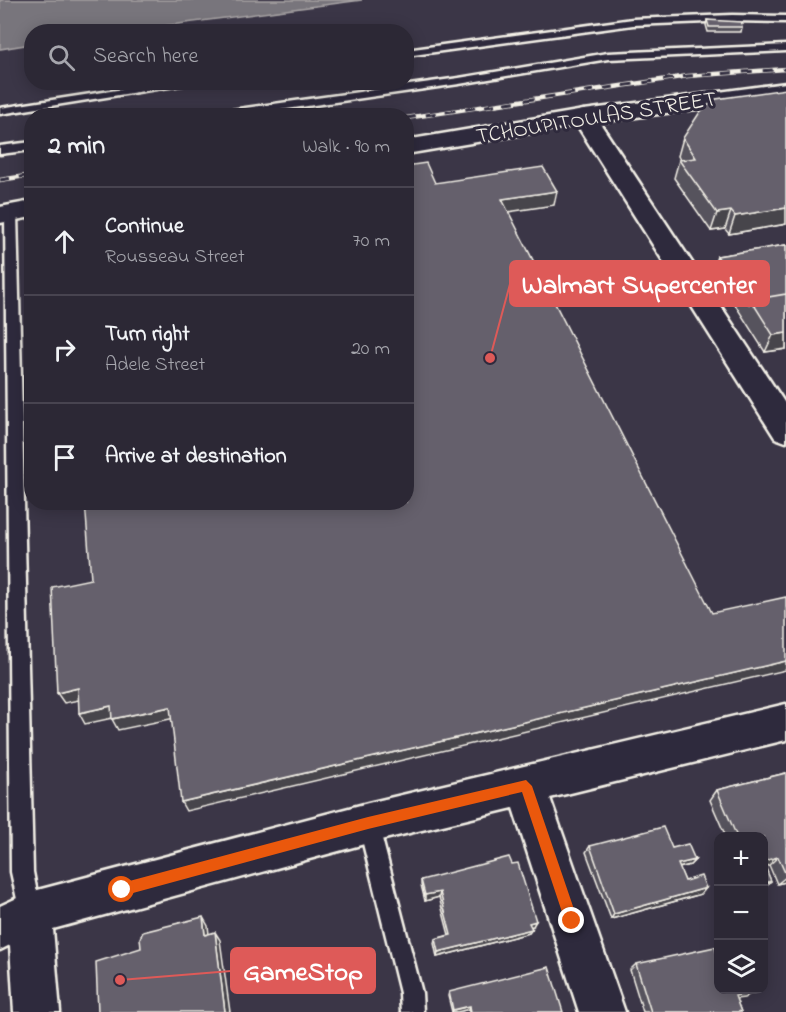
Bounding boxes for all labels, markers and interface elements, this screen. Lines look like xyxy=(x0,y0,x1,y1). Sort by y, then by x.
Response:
search box xyxy=(24,24,414,90)
icon: search xyxy=(45,41,78,74)
text: Search here xyxy=(93,41,198,73)
street label: TCHOUPITOULAS STREET xyxy=(474,84,719,154)
text: 2 min xyxy=(48,128,105,166)
text: Walk · 90 m xyxy=(302,133,390,162)
text: Continue xyxy=(105,211,184,243)
icon: ahead xyxy=(48,225,81,258)
text: 70 m xyxy=(353,227,390,256)
text: Rousseau Street xyxy=(105,243,245,272)
callout: Walmart Supercenter xyxy=(510,261,769,306)
text: Walmart Supercenter xyxy=(522,267,757,306)
text: Turn right xyxy=(105,319,190,351)
icon: right xyxy=(48,333,81,366)
text: 20 m xyxy=(351,335,390,364)
text: Adele Street xyxy=(105,351,205,380)
icon: arrive xyxy=(48,441,81,474)
text: Arrive at destination xyxy=(105,441,287,473)
map controls xyxy=(714,832,768,994)
button: + xyxy=(714,832,768,886)
route start xyxy=(108,876,134,902)
button: − xyxy=(714,886,768,940)
route end xyxy=(558,907,584,933)
button: layers xyxy=(714,940,768,994)
callout: GameStop xyxy=(231,948,375,993)
text: GameStop xyxy=(243,954,363,993)

